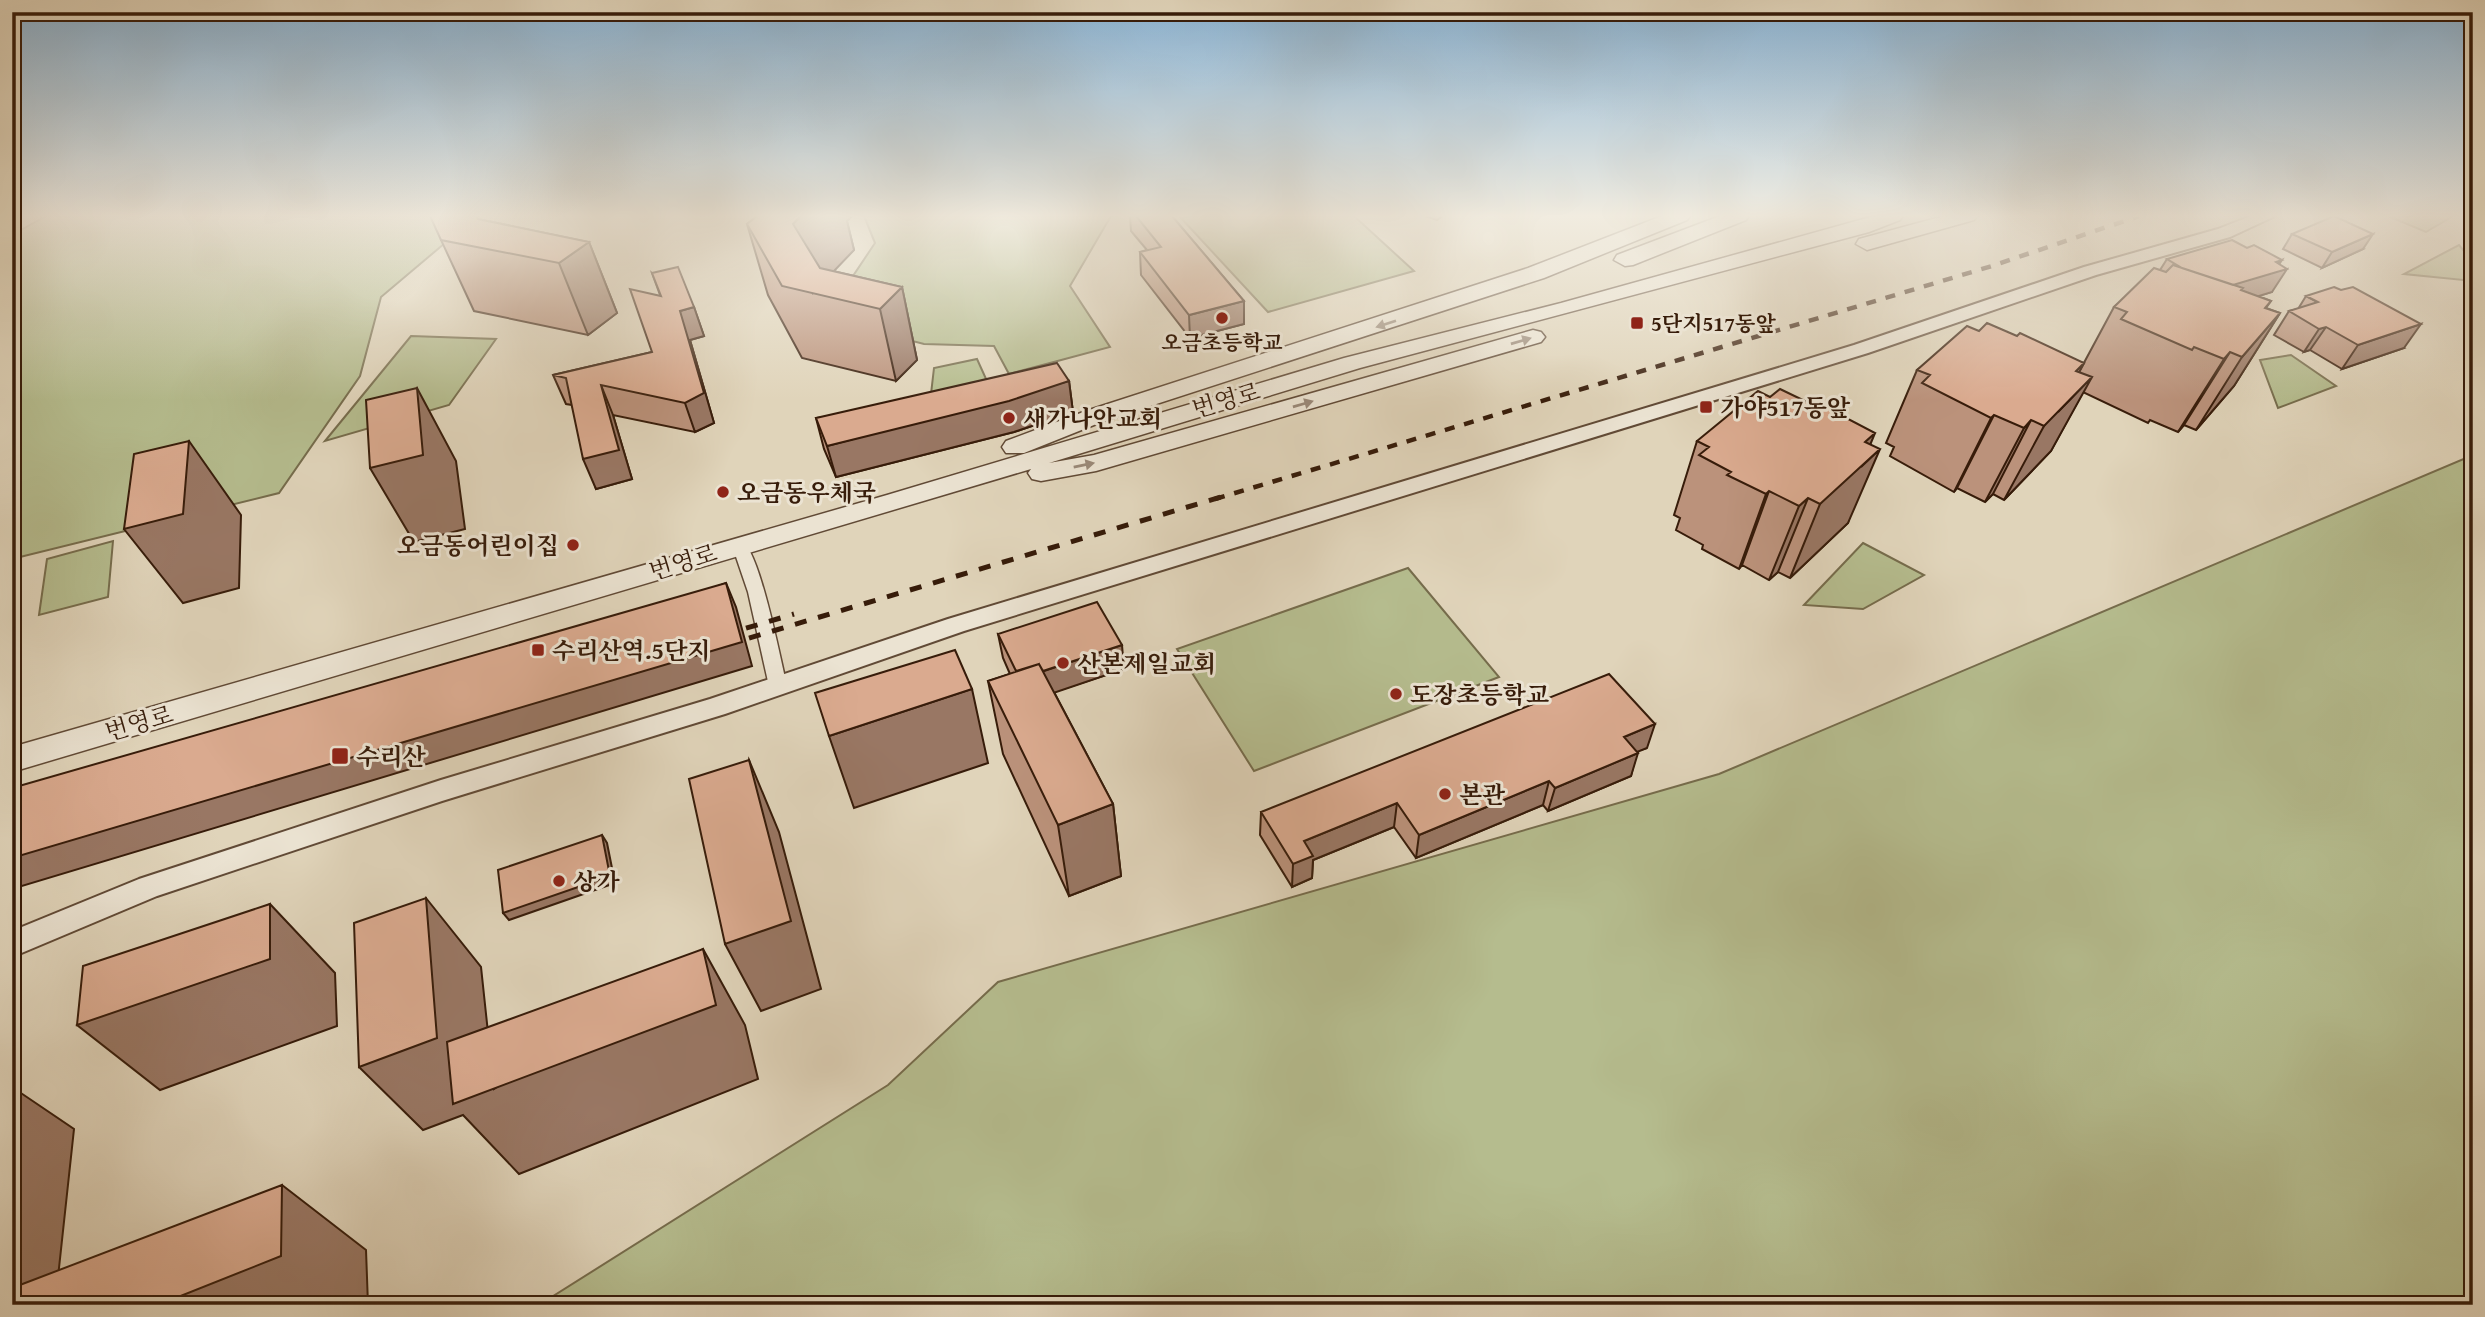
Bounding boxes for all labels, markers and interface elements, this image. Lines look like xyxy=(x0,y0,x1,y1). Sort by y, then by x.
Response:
place label: 5단지517동앞 xyxy=(1651,308,1776,339)
marker: 오금초등학교 xyxy=(1214,310,1230,326)
marker: 5단지517동앞 xyxy=(1629,315,1645,331)
one-way arrow xyxy=(1375,319,1396,329)
place label: 오금초등학교 xyxy=(1161,327,1283,358)
one-way arrow xyxy=(1511,335,1532,345)
street label: 번영로 xyxy=(1188,374,1264,426)
place label: 가야517동앞 xyxy=(1720,390,1851,425)
one-way arrow xyxy=(1292,398,1313,408)
marker: 가야517동앞 xyxy=(1698,399,1714,415)
place label: 새가나안교회 xyxy=(1023,401,1162,436)
marker: 새가나안교회 xyxy=(1001,410,1017,426)
one-way arrow xyxy=(1073,460,1095,471)
place label: 오금동우체국 xyxy=(737,475,876,510)
marker: 오금동우체국 xyxy=(715,484,731,500)
place label: 오금동어린이집 xyxy=(397,528,559,563)
street label: 번영로 xyxy=(645,535,721,589)
marker: 오금동어린이집 xyxy=(565,537,581,553)
place label: 수리산역.5단지 xyxy=(552,633,710,668)
marker: 수리산역.5단지 xyxy=(530,642,546,658)
place label: 산본제일교회 xyxy=(1077,646,1216,681)
marker: 산본제일교회 xyxy=(1055,655,1071,671)
place label: 도장초등학교 xyxy=(1410,677,1549,712)
marker: 도장초등학교 xyxy=(1388,686,1404,702)
street label: 번영로 xyxy=(101,697,177,749)
place label: 수리산 xyxy=(356,739,426,774)
marker: 수리산 xyxy=(330,746,350,766)
place label: 본관 xyxy=(1459,777,1505,812)
marker: 본관 xyxy=(1437,786,1453,802)
place label: 상가 xyxy=(573,864,620,899)
marker: 상가 xyxy=(551,873,567,889)

